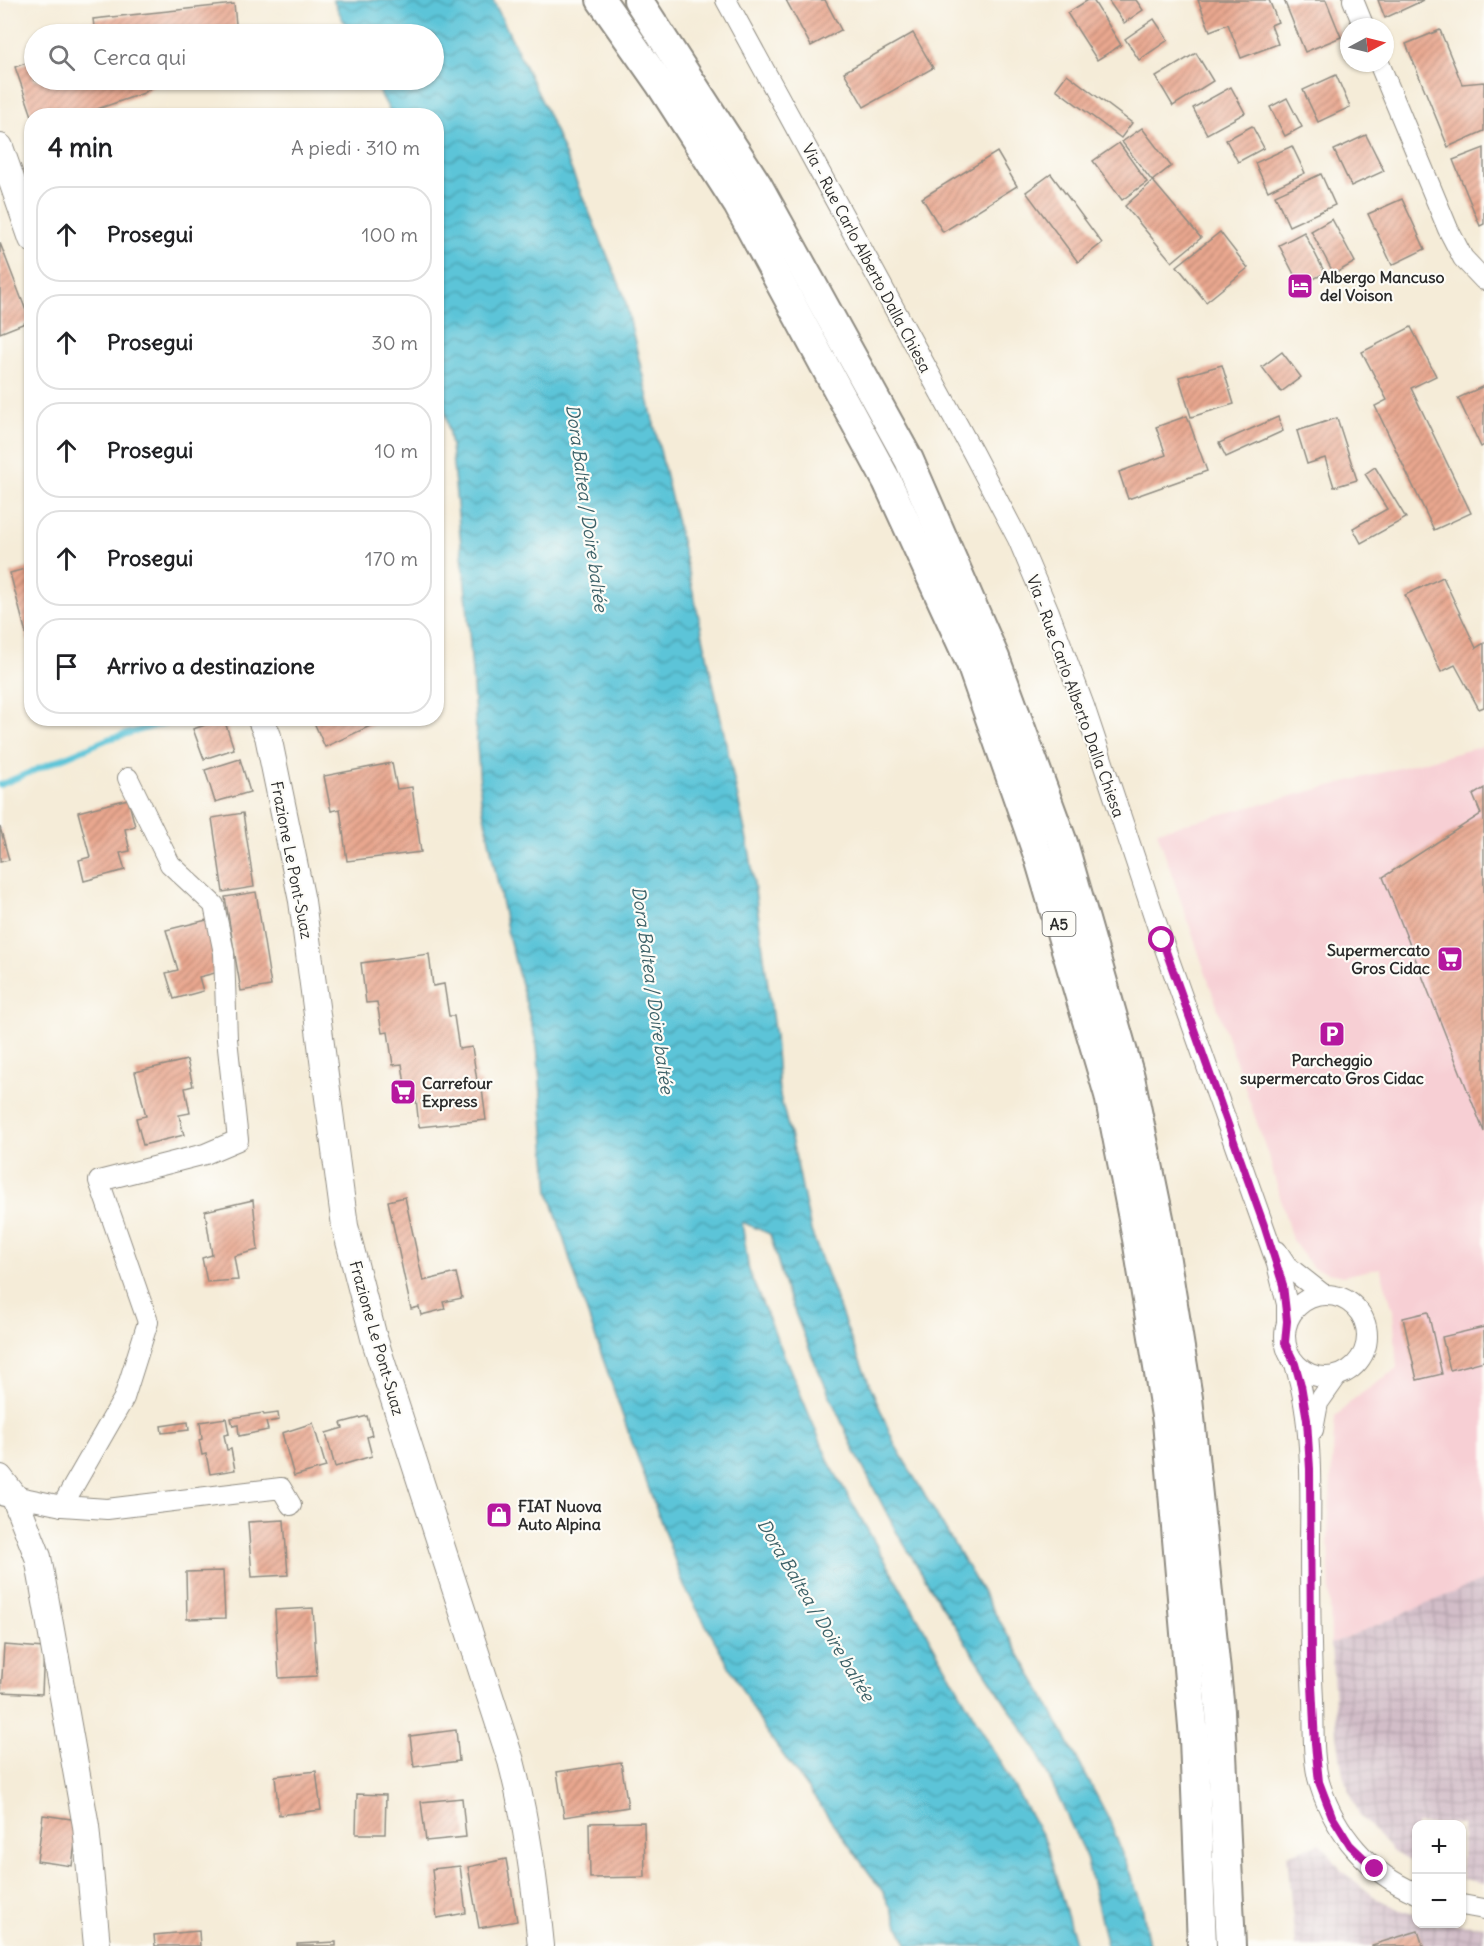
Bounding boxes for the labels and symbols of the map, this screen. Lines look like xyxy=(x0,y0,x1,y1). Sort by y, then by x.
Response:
north arrow xyxy=(1340,18,1394,72)
street label: Via - Rue Carlo Alberto Dalla Chiesa xyxy=(798,140,936,376)
place label: Albergo Mancuso del Voison xyxy=(1320,267,1444,305)
hotel icon: Albergo Mancuso del Voison xyxy=(1285,271,1315,301)
water label: Dora Baltea / Doire baltée xyxy=(561,403,613,614)
street label: Via - Rue Carlo Alberto Dalla Chiesa xyxy=(1023,572,1129,820)
street label: Frazione Le Pont-Suaz xyxy=(267,779,317,941)
water label: Dora Baltea / Doire baltée xyxy=(627,885,679,1096)
road number: A5 xyxy=(1042,912,1076,936)
route start xyxy=(1148,926,1174,952)
place label: Supermercato Gros Cidac xyxy=(1327,940,1430,978)
supermarket icon: Supermercato Gros Cidac xyxy=(1435,944,1465,974)
parking icon: Parcheggio supermercato Gros Cidac xyxy=(1317,1019,1347,1049)
place label: Parcheggio supermercato Gros Cidac xyxy=(1240,1050,1424,1089)
place label: Carrefour Express xyxy=(422,1073,493,1112)
supermarket icon: Carrefour Express xyxy=(388,1077,418,1107)
street label: Frazione Le Pont-Suaz xyxy=(345,1258,409,1418)
place label: FIAT Nuova Auto Alpina xyxy=(518,1496,602,1535)
shop icon: FIAT Nuova Auto Alpina xyxy=(484,1500,514,1530)
water label: Dora Baltea / Doire baltée xyxy=(752,1515,880,1707)
route end xyxy=(1361,1855,1387,1881)

